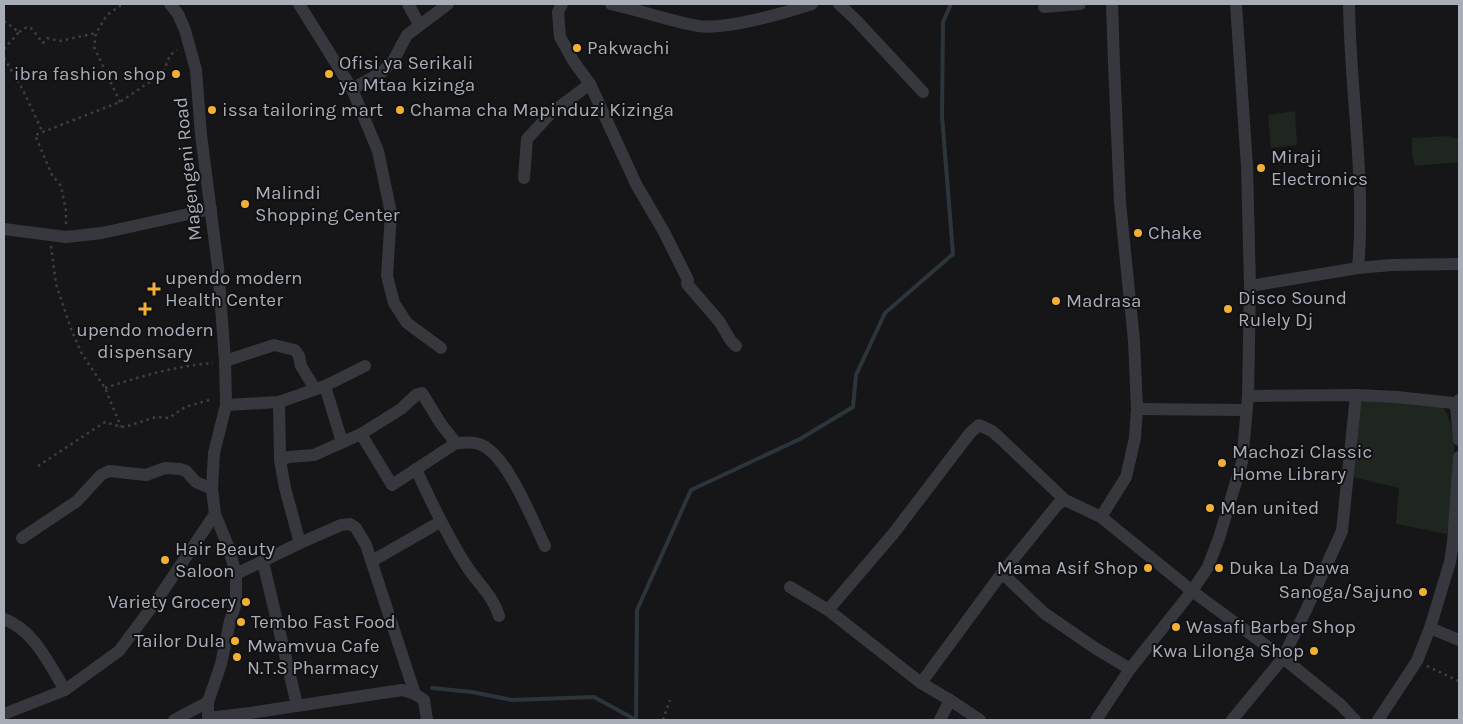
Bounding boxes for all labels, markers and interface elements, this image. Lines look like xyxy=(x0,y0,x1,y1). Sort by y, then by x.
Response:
place label: Pakwachi xyxy=(587,37,670,59)
marker: Pakwachi xyxy=(571,42,583,54)
place label: Ofisi ya Serikali ya Mtaa kizinga xyxy=(338,52,475,96)
place label: ibra fashion shop xyxy=(14,63,166,85)
marker: ibra fashion shop xyxy=(170,68,182,80)
marker: Ofisi ya Serikali ya Mtaa kizinga xyxy=(323,68,335,80)
street label: Magengeni Road xyxy=(170,96,206,242)
place label: issa tailoring mart xyxy=(222,99,383,121)
place label: Chama cha Mapinduzi Kizinga xyxy=(410,99,674,121)
marker: issa tailoring mart xyxy=(206,104,218,116)
marker: Chama cha Mapinduzi Kizinga xyxy=(394,104,406,116)
place label: Miraji Electronics xyxy=(1271,146,1368,190)
marker: Miraji Electronics xyxy=(1255,162,1267,174)
place label: Malindi Shopping Center xyxy=(255,182,400,226)
marker: Malindi Shopping Center xyxy=(239,198,251,210)
place label: Chake xyxy=(1148,222,1202,244)
marker: Chake xyxy=(1132,227,1144,239)
place label: upendo modern Health Center xyxy=(165,267,303,311)
marker: upendo modern Health Center xyxy=(147,282,161,296)
place label: Disco Sound Rulely Dj xyxy=(1238,287,1347,331)
place label: Madrasa xyxy=(1066,290,1142,312)
marker: Madrasa xyxy=(1050,295,1062,307)
marker: upendo modern dispensary xyxy=(138,302,152,316)
marker: Disco Sound Rulely Dj xyxy=(1222,303,1234,315)
place label: upendo modern dispensary xyxy=(76,319,214,363)
place label: Machozi Classic Home Library xyxy=(1232,441,1372,485)
marker: Machozi Classic Home Library xyxy=(1216,457,1228,469)
place label: Man united xyxy=(1220,497,1319,519)
marker: Man united xyxy=(1204,502,1216,514)
place label: Hair Beauty Saloon xyxy=(175,538,275,582)
marker: Hair Beauty Saloon xyxy=(159,554,171,566)
place label: Mama Asif Shop xyxy=(997,557,1138,579)
place label: Duka La Dawa xyxy=(1229,557,1350,579)
marker: Mama Asif Shop xyxy=(1142,562,1154,574)
marker: Duka La Dawa xyxy=(1213,562,1225,574)
place label: Sanoga/Sajuno xyxy=(1279,581,1413,603)
marker: Sanoga/Sajuno xyxy=(1417,586,1429,598)
place label: Variety Grocery xyxy=(108,591,236,613)
marker: Variety Grocery xyxy=(240,596,252,608)
place label: Tembo Fast Food xyxy=(251,611,396,633)
marker: Tembo Fast Food xyxy=(235,616,247,628)
place label: Wasafi Barber Shop xyxy=(1186,616,1356,638)
marker: Wasafi Barber Shop xyxy=(1170,621,1182,633)
place label: Tailor Dula xyxy=(134,630,225,652)
marker: Tailor Dula xyxy=(229,635,241,647)
place label: Mwamvua Cafe N.T.S Pharmacy xyxy=(247,635,380,679)
place label: Kwa Lilonga Shop xyxy=(1152,640,1304,662)
marker: Kwa Lilonga Shop xyxy=(1308,645,1320,657)
marker: Mwamvua Cafe N.T.S Pharmacy xyxy=(231,651,243,663)

